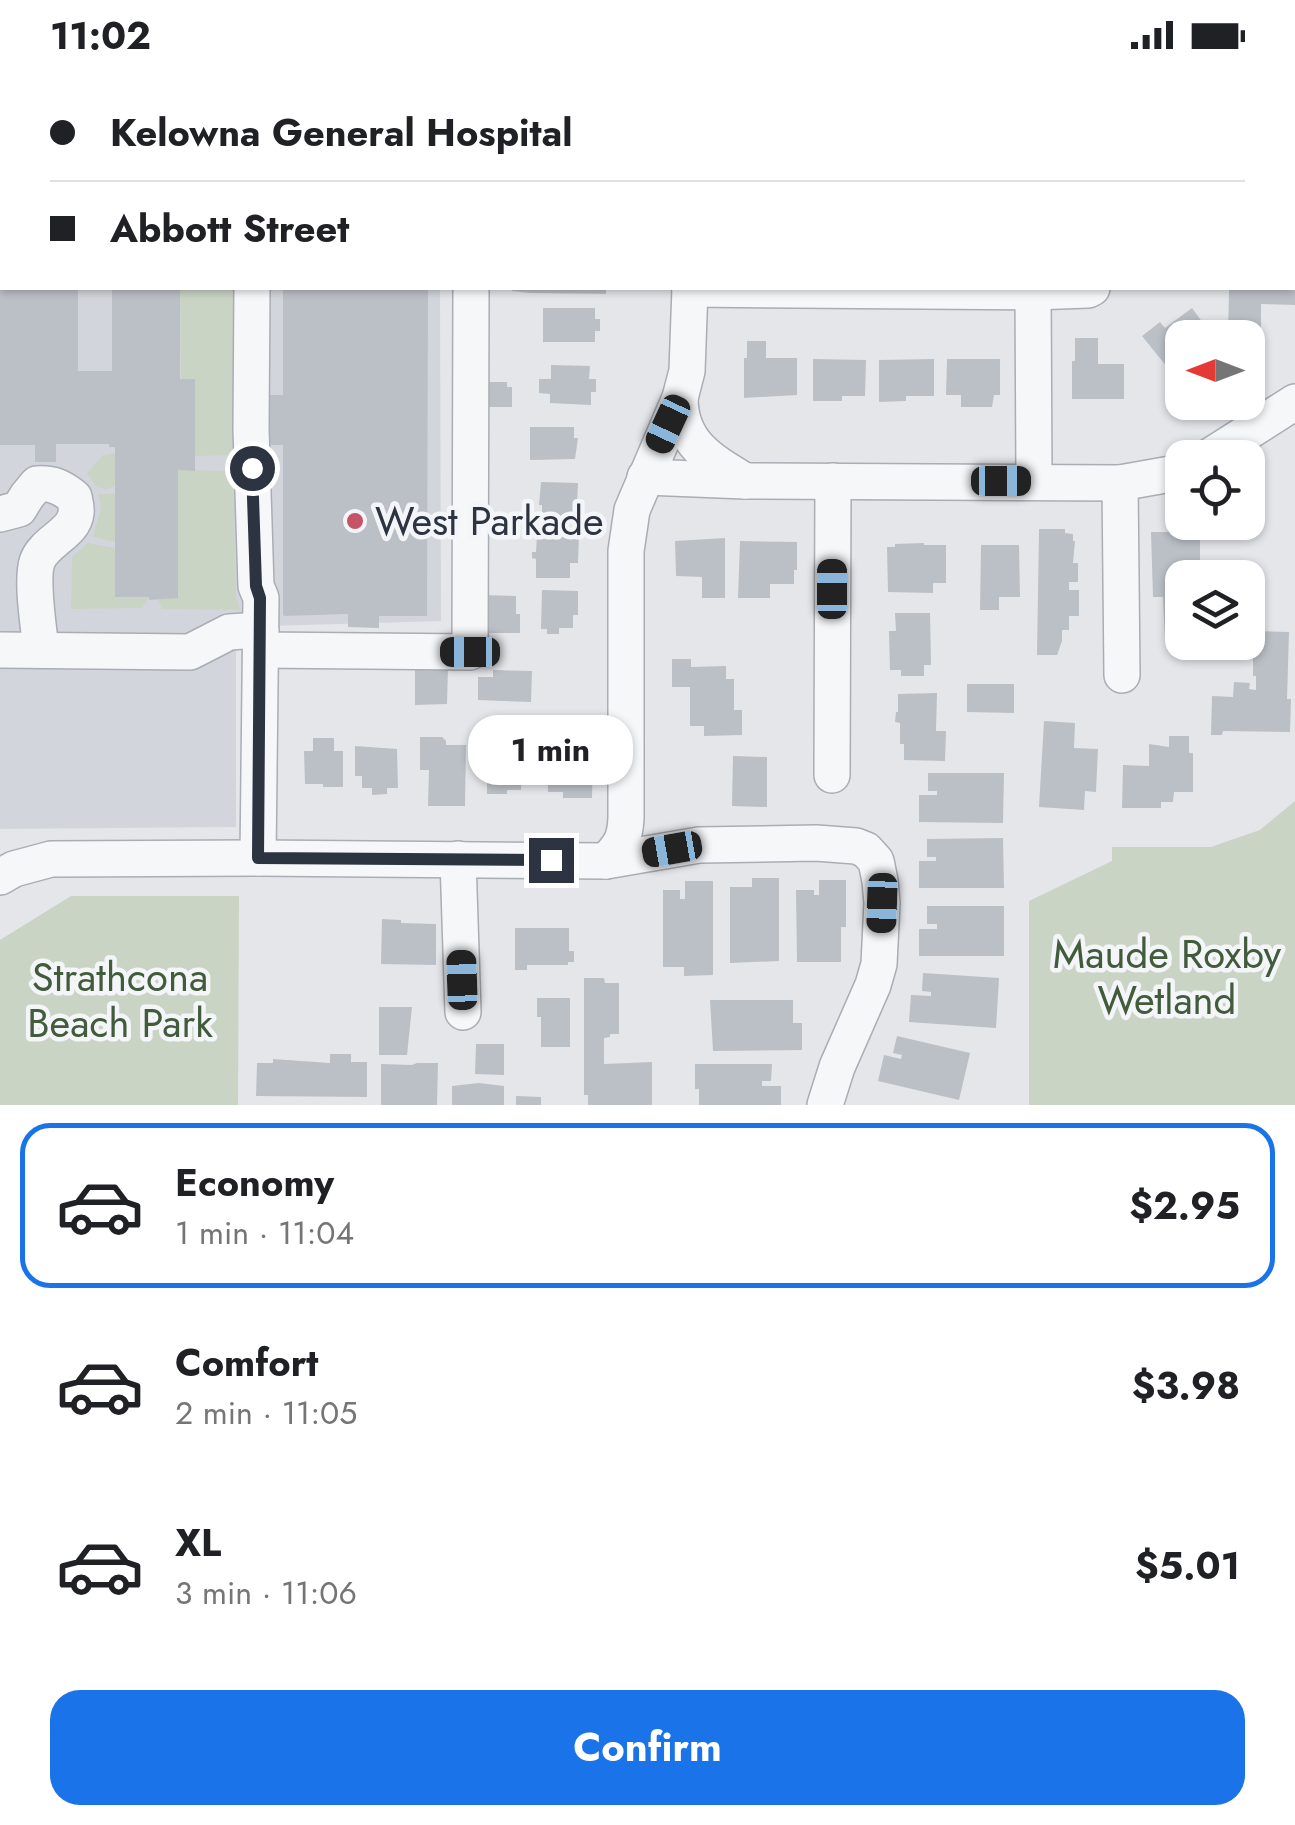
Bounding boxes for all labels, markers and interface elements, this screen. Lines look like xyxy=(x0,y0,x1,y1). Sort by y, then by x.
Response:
text: 11:02 xyxy=(50,8,151,63)
text: Kelowna General Hospital xyxy=(110,105,572,160)
text: Abbott Street xyxy=(110,201,349,256)
north arrow xyxy=(1165,320,1265,420)
map controls xyxy=(1165,320,1265,660)
car xyxy=(642,390,694,458)
button: locate xyxy=(1165,440,1265,540)
route start xyxy=(230,446,275,491)
car xyxy=(971,466,1031,496)
place label: West Parkade xyxy=(375,492,604,550)
marker: West Parkade xyxy=(344,510,366,532)
car xyxy=(817,559,847,619)
button: layers xyxy=(1165,560,1265,660)
car xyxy=(440,637,500,667)
callout: 1 min xyxy=(468,715,634,785)
text: 1 min xyxy=(511,727,590,773)
car xyxy=(640,829,704,869)
route end xyxy=(529,838,574,883)
car xyxy=(866,872,898,934)
park label: Maude Roxby Wetland xyxy=(1053,925,1282,1029)
park label: Strathcona Beach Park xyxy=(27,948,213,1052)
car xyxy=(446,949,478,1011)
text: Economy xyxy=(175,1155,334,1210)
icon: car xyxy=(55,1161,145,1251)
text: $2.95 xyxy=(1129,1178,1240,1233)
text: 1 min · 11:04 xyxy=(175,1210,354,1256)
text: Comfort xyxy=(175,1335,318,1390)
icon: car xyxy=(55,1341,145,1431)
text: $3.98 xyxy=(1132,1358,1240,1413)
text: 2 min · 11:05 xyxy=(175,1390,357,1436)
text: XL xyxy=(175,1515,221,1570)
icon: car xyxy=(55,1521,145,1611)
text: $5.01 xyxy=(1135,1538,1240,1593)
text: 3 min · 11:06 xyxy=(175,1570,357,1616)
button: Confirm xyxy=(50,1690,1245,1805)

